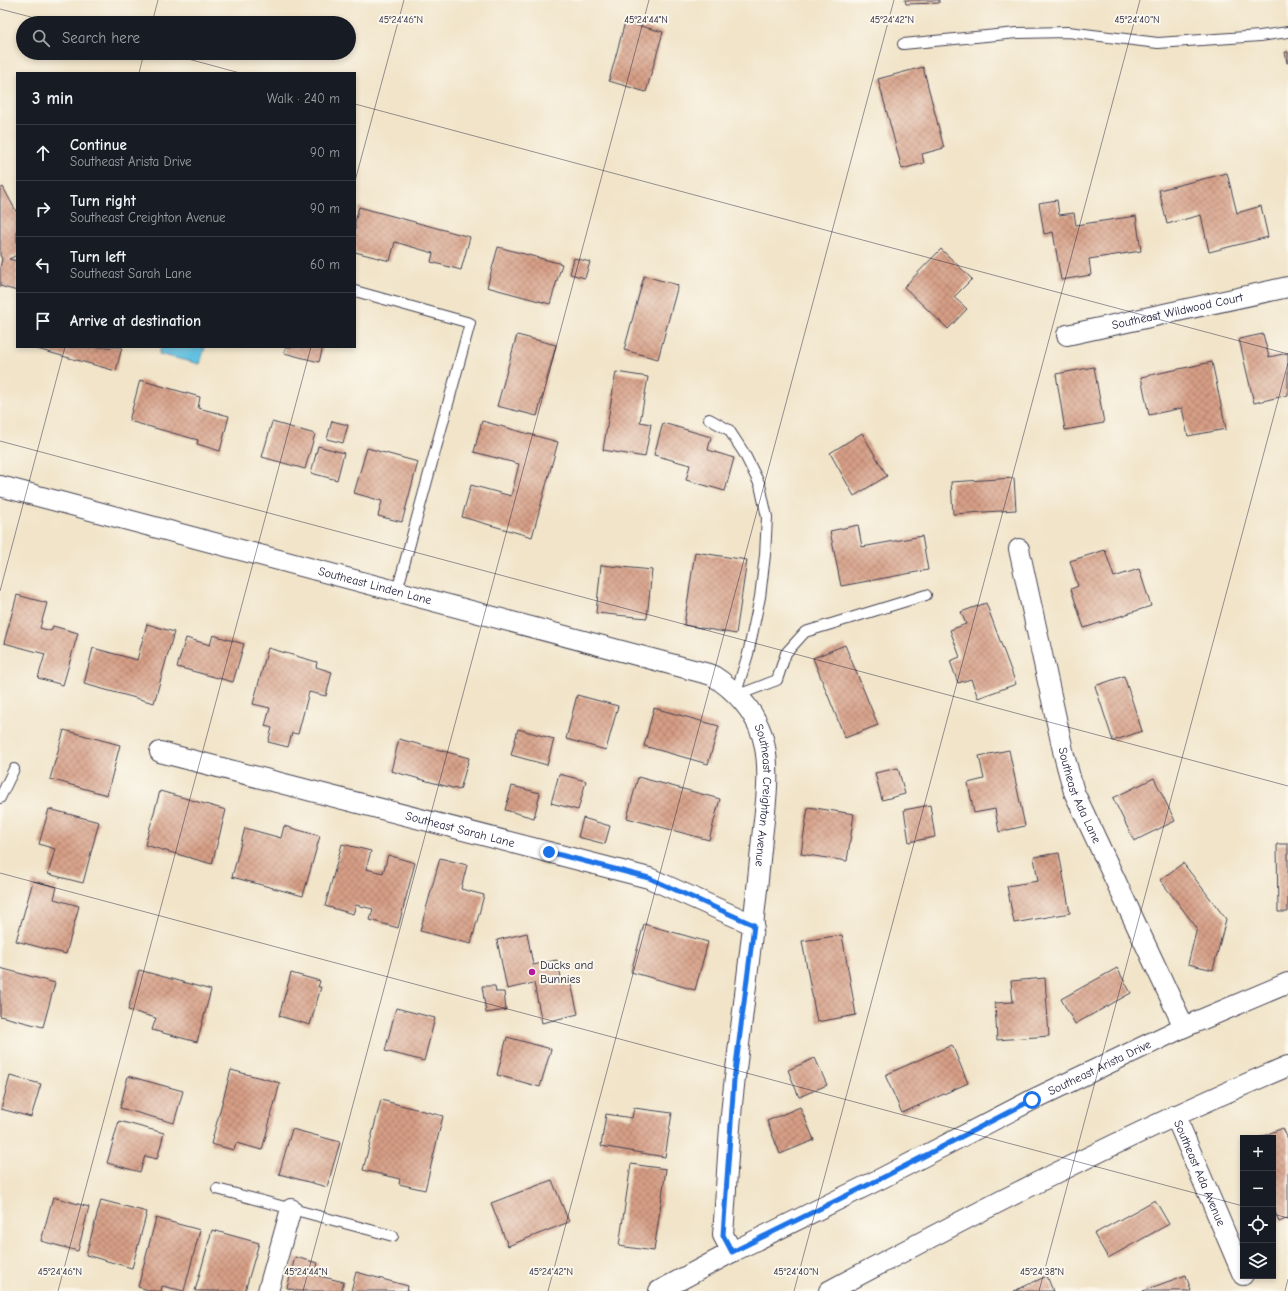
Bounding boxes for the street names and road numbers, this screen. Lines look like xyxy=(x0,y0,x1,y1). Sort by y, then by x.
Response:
street label: Southeast Wildwood Court xyxy=(1110,290,1245,332)
street label: Southeast Linden Lane xyxy=(317,564,433,607)
street label: Southeast Creighton Avenue xyxy=(751,722,774,867)
street label: Southeast Ada Lane xyxy=(1055,746,1104,845)
street label: Southeast Sarah Lane xyxy=(404,809,516,850)
street label: Southeast Arista Drive xyxy=(1046,1037,1153,1098)
street label: Southeast Ada Avenue xyxy=(1171,1118,1228,1228)

